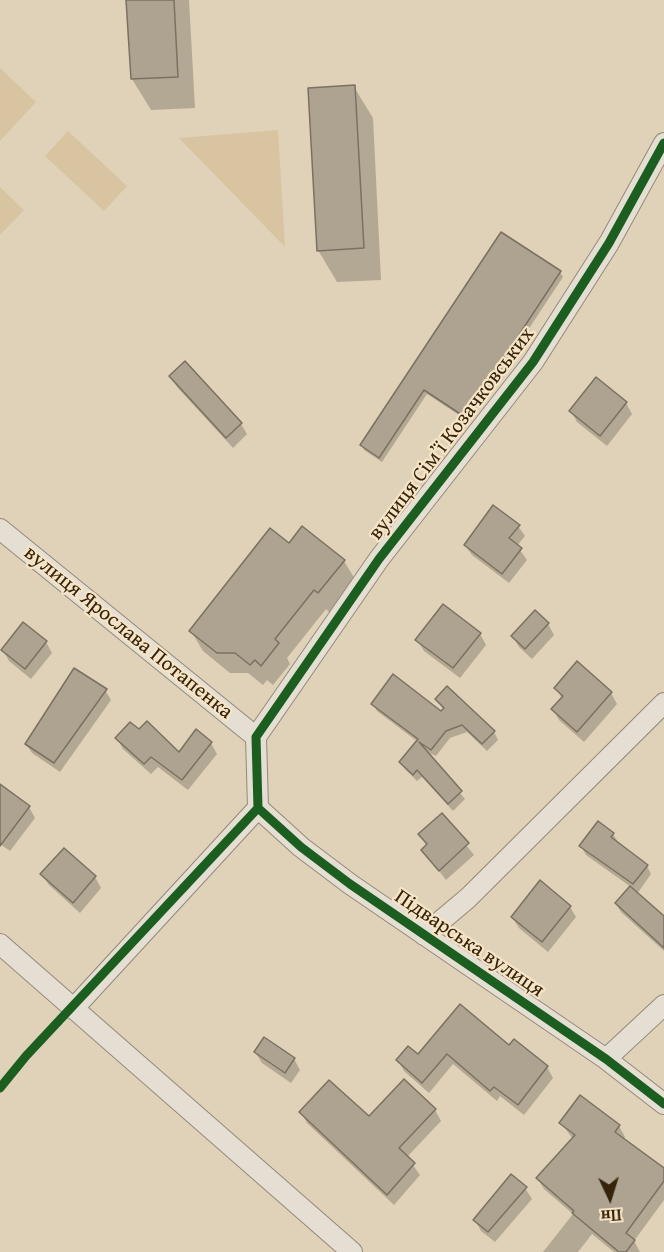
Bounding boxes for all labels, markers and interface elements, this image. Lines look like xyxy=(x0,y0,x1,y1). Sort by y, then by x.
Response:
street label: вулиця Сімʼї Козачковських xyxy=(364,323,540,545)
street label: вулиця Ярослава Потапенка xyxy=(18,541,238,725)
street label: Підварська вулиця xyxy=(389,885,549,1003)
north arrow xyxy=(580,1168,640,1228)
text: Пн xyxy=(600,1203,622,1229)

